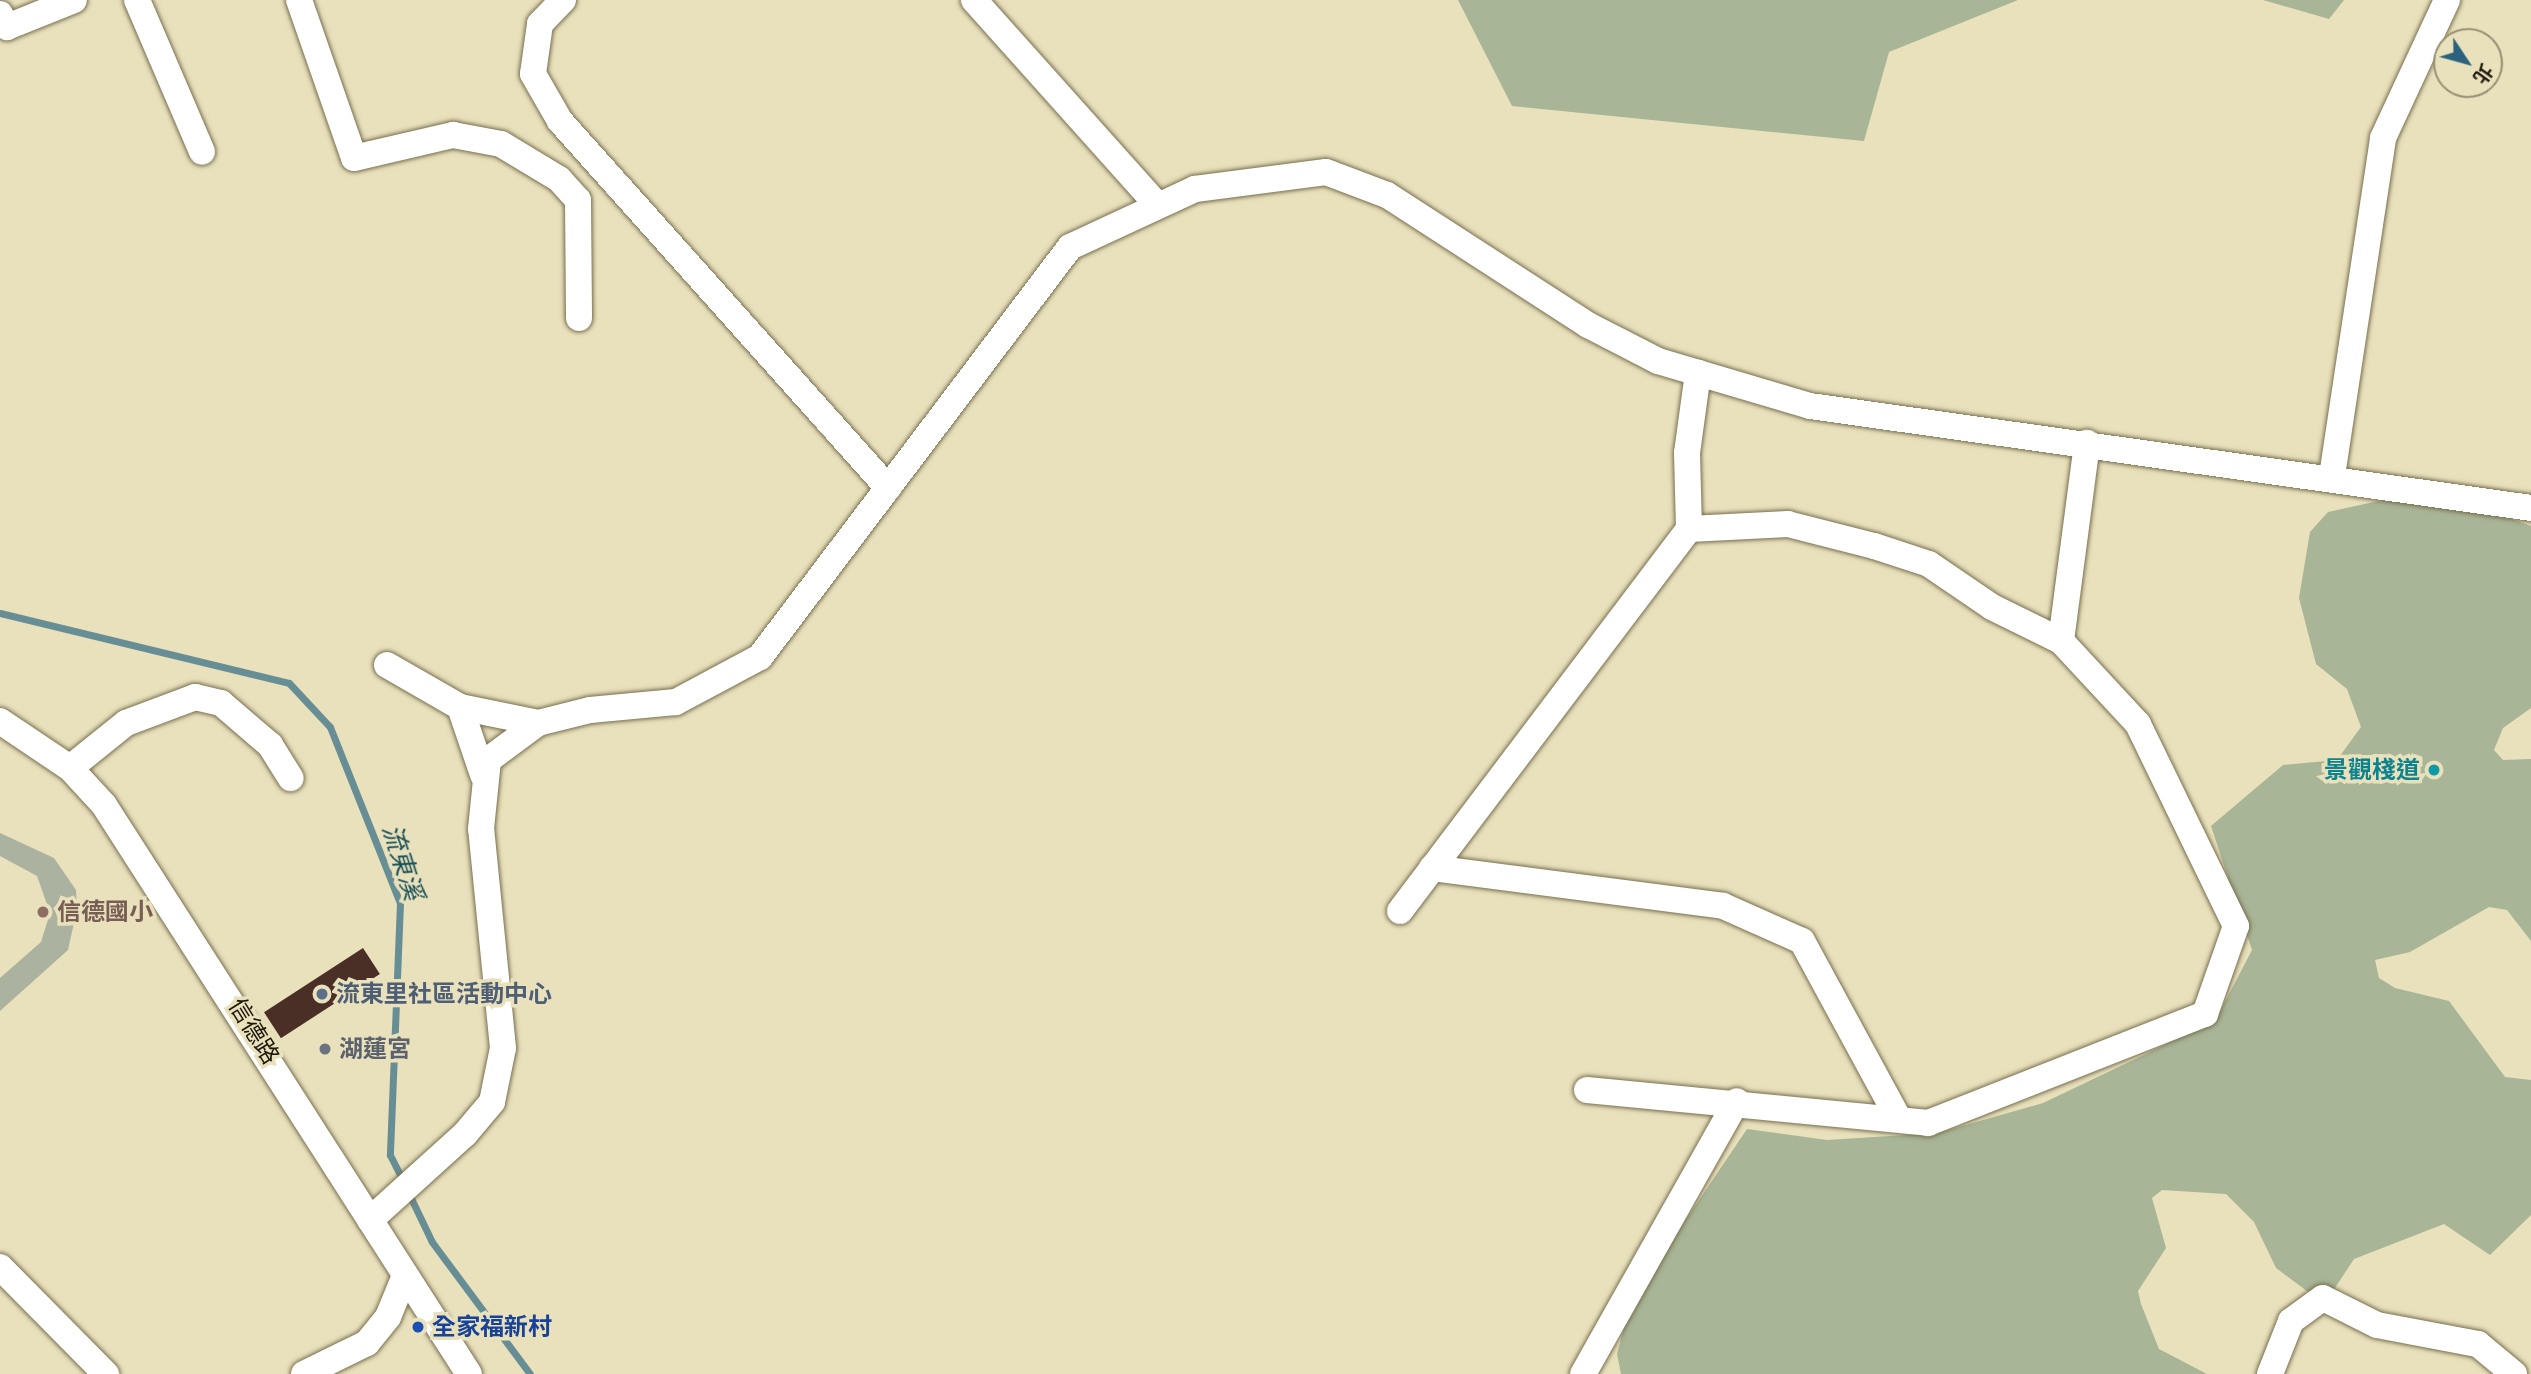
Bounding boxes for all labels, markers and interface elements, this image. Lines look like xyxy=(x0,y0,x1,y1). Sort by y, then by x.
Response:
north arrow xyxy=(2433,28,2503,98)
text: 北 xyxy=(2468,59,2499,89)
place label: 景觀棧道 xyxy=(2324,756,2420,784)
marker: 景觀棧道 xyxy=(2426,762,2442,778)
water label: 流東溪 xyxy=(376,820,430,904)
place label: 信德國小 xyxy=(57,898,153,926)
marker: 信德國小 xyxy=(35,904,51,920)
place label: 流東里社區活動中心 xyxy=(336,980,552,1008)
marker: 流東里社區活動中心 xyxy=(314,986,330,1002)
street label: 信德路 xyxy=(223,993,285,1069)
place label: 湖蓮宮 xyxy=(339,1035,411,1063)
marker: 湖蓮宮 xyxy=(317,1041,333,1057)
place label: 全家福新村 xyxy=(432,1313,552,1341)
marker: 全家福新村 xyxy=(410,1319,426,1335)

